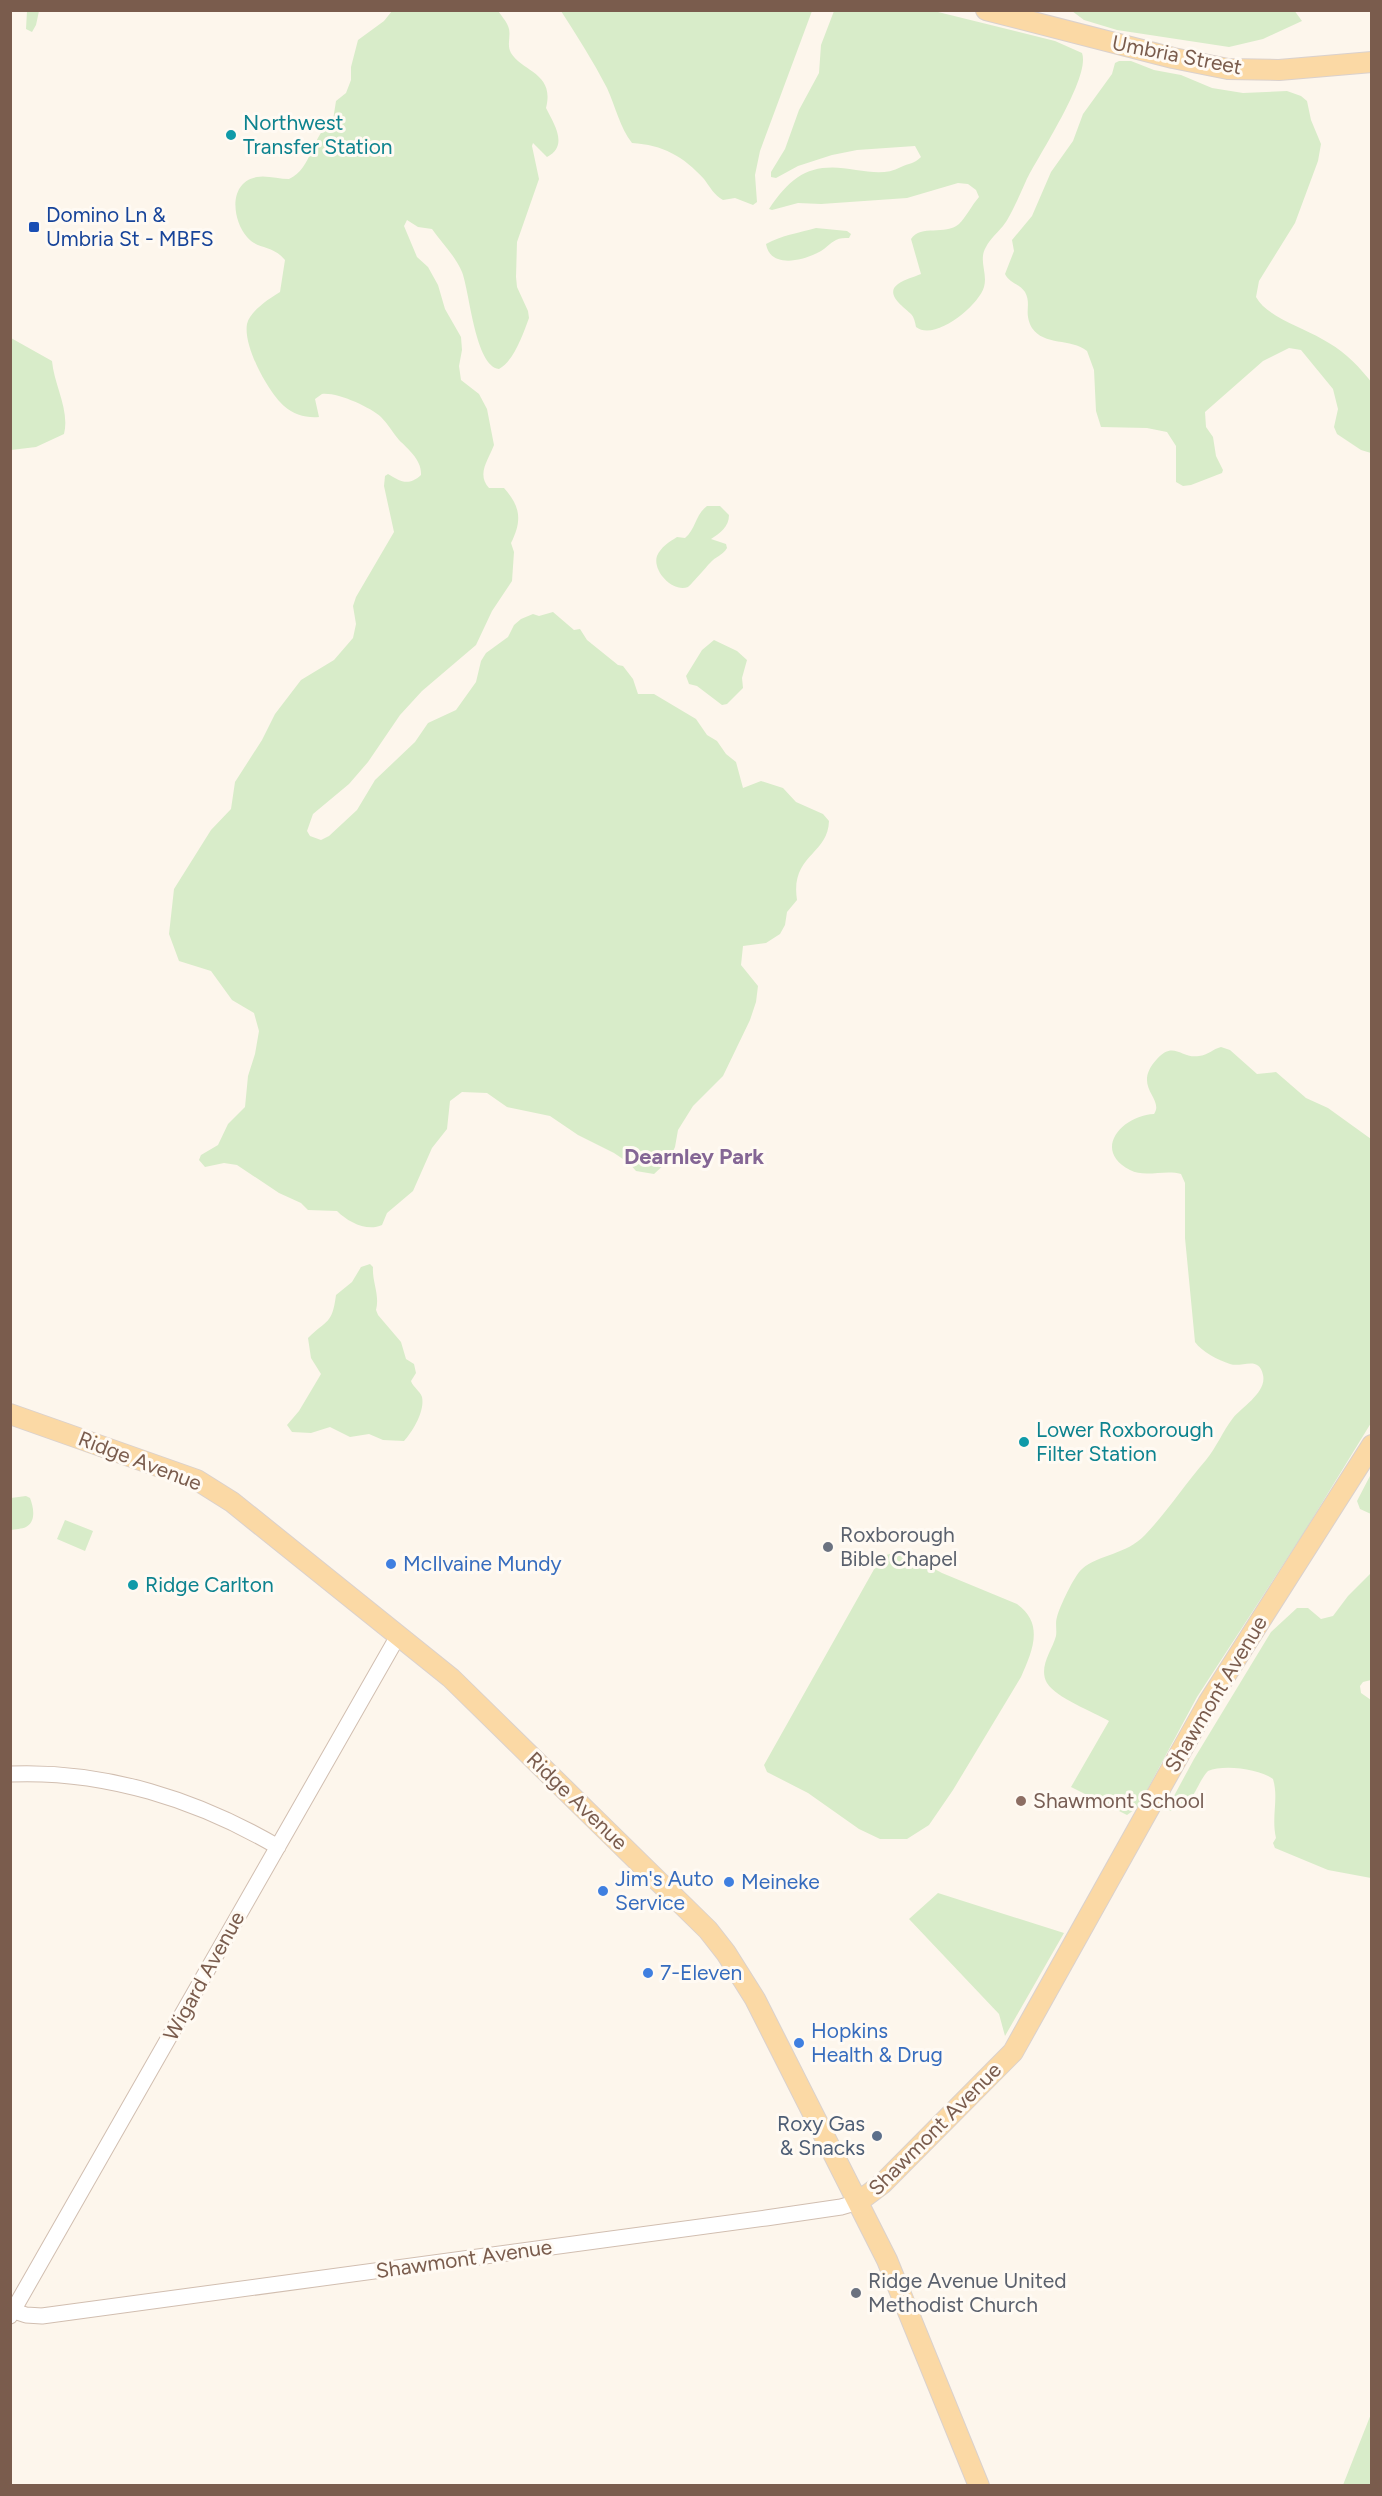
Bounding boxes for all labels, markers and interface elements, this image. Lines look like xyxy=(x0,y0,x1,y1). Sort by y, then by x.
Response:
street label: Umbria Street xyxy=(1110,30,1244,79)
place label: Northwest Transfer Station xyxy=(243,110,393,159)
marker: Northwest Transfer Station xyxy=(224,128,238,142)
place label: Domino Ln & Umbria St - MBFS xyxy=(46,202,214,251)
marker: Domino Ln & Umbria St - MBFS xyxy=(27,220,41,234)
district label: Dearnley Park xyxy=(624,1143,764,1170)
place label: Lower Roxborough Filter Station xyxy=(1036,1417,1214,1466)
street label: Ridge Avenue xyxy=(75,1426,205,1496)
marker: Lower Roxborough Filter Station xyxy=(1017,1435,1031,1449)
place label: Roxborough Bible Chapel xyxy=(840,1522,957,1571)
marker: Roxborough Bible Chapel xyxy=(821,1540,835,1554)
place label: McIlvaine Mundy xyxy=(403,1551,562,1576)
marker: McIlvaine Mundy xyxy=(384,1557,398,1571)
place label: Ridge Carlton xyxy=(145,1572,274,1597)
marker: Ridge Carlton xyxy=(126,1578,140,1592)
street label: Shawmont Avenue xyxy=(1159,1611,1272,1776)
street label: Ridge Avenue xyxy=(522,1746,633,1855)
place label: Shawmont School xyxy=(1033,1788,1204,1813)
marker: Shawmont School xyxy=(1014,1794,1028,1808)
place label: Jim's Auto Service xyxy=(615,1866,714,1915)
place label: Meineke xyxy=(741,1869,820,1894)
marker: Meineke xyxy=(722,1875,736,1889)
marker: Jim's Auto Service xyxy=(596,1884,610,1898)
street label: Wigard Avenue xyxy=(158,1907,249,2045)
place label: 7-Eleven xyxy=(660,1960,742,1985)
marker: 7-Eleven xyxy=(641,1966,655,1980)
place label: Hopkins Health & Drug xyxy=(811,2018,943,2067)
marker: Hopkins Health & Drug xyxy=(792,2036,806,2050)
street label: Shawmont Avenue xyxy=(863,2057,1006,2200)
place label: Roxy Gas & Snacks xyxy=(777,2111,865,2160)
marker: Roxy Gas & Snacks xyxy=(870,2129,884,2143)
street label: Shawmont Avenue xyxy=(374,2234,554,2283)
place label: Ridge Avenue United Methodist Church xyxy=(868,2268,1067,2317)
marker: Ridge Avenue United Methodist Church xyxy=(849,2286,863,2300)

